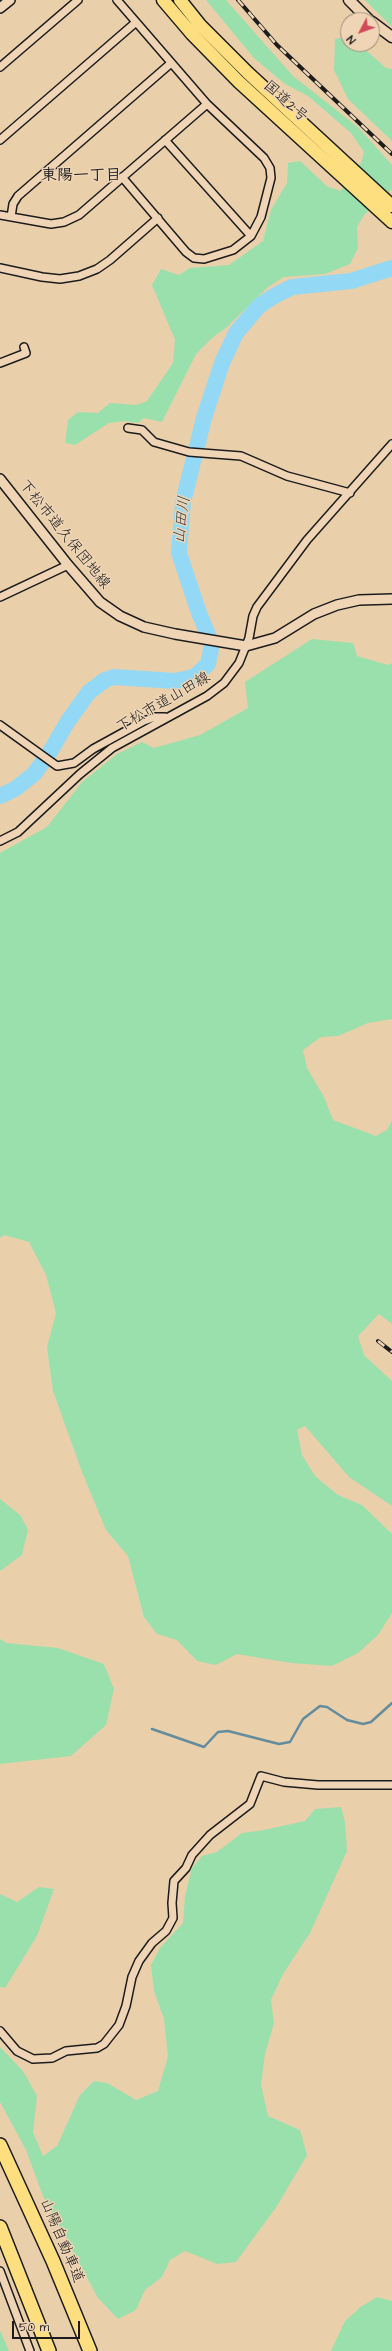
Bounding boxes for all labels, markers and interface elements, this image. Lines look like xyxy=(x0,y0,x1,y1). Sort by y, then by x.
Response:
north arrow xyxy=(340,12,380,52)
text: N xyxy=(343,32,359,47)
street label: 国道2号 xyxy=(259,77,311,127)
district label: 東陽一丁目 xyxy=(41,167,121,187)
street label: 下松市道久保団地線 xyxy=(15,477,113,593)
water label: 山田川 xyxy=(171,495,195,545)
street label: 下松市道山田線 xyxy=(114,669,214,737)
street label: 山陽自動車道 xyxy=(35,2196,87,2286)
scale bar xyxy=(14,2313,82,2339)
text: 50 m xyxy=(19,2319,49,2336)

